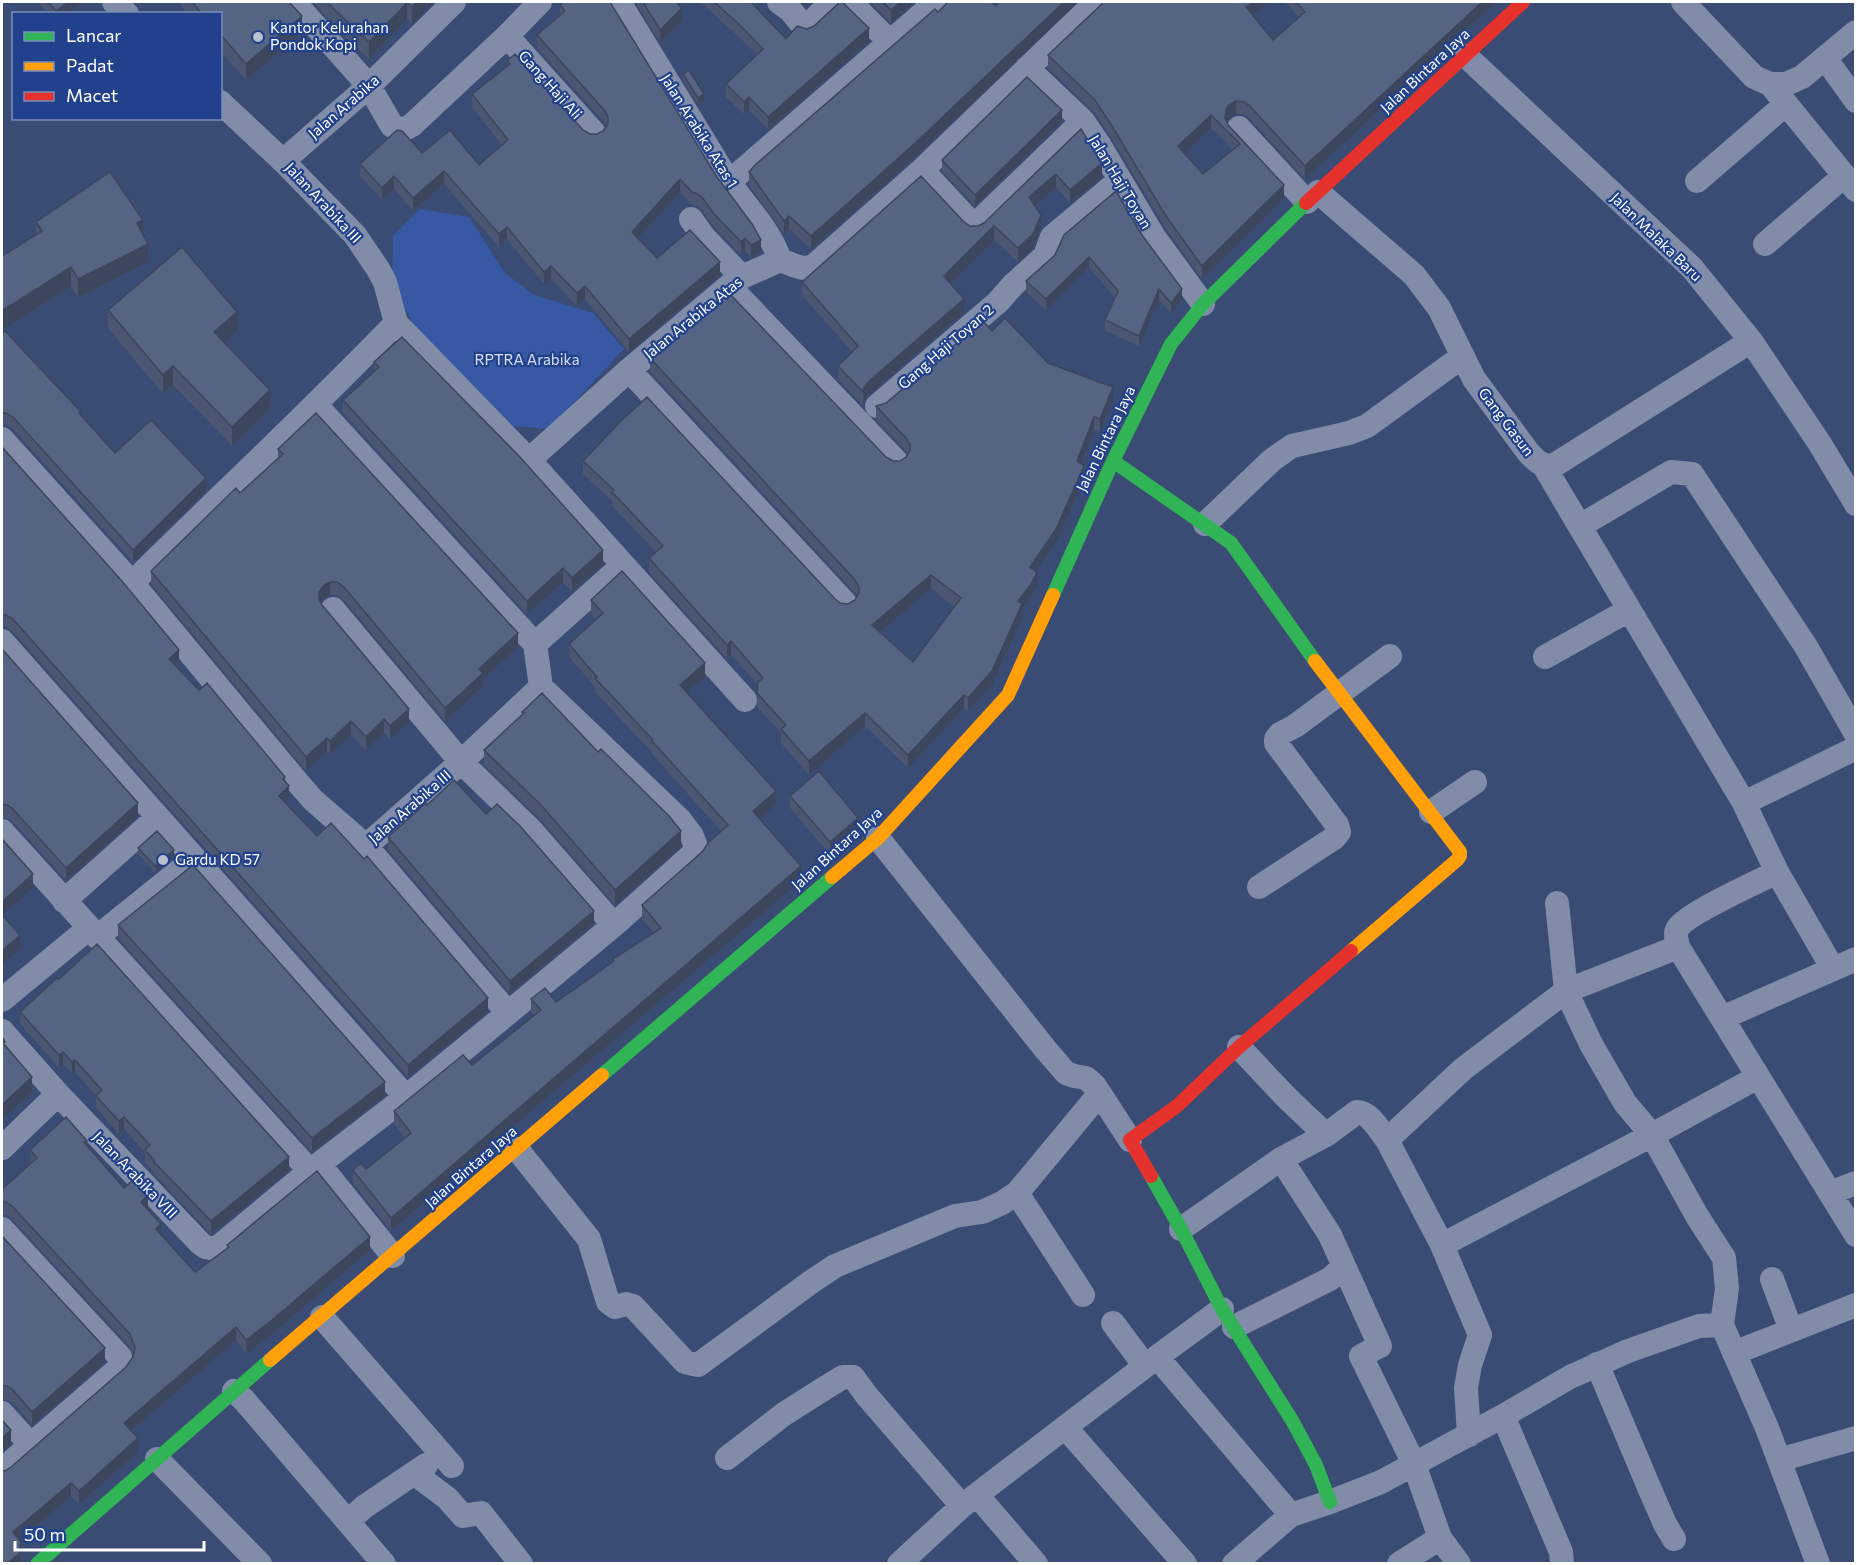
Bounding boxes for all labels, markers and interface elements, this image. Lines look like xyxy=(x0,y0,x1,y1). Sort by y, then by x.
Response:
legend xyxy=(12,12,222,120)
place label: Kantor Kelurahan Pondok Kopi xyxy=(270,18,389,53)
text: Lancar xyxy=(66,24,122,46)
street label: Jalan Bintara Jaya xyxy=(1376,24,1473,116)
marker: Kantor Kelurahan Pondok Kopi xyxy=(251,30,265,44)
street label: Gang Haji Ali xyxy=(515,46,586,122)
text: Padat xyxy=(66,54,114,76)
street label: Jalan Arabika Atas 1 xyxy=(658,70,742,191)
street label: Jalan Arabika xyxy=(304,71,382,142)
text: Macet xyxy=(66,84,118,106)
street label: Jalan Haji Toyan xyxy=(1086,131,1156,232)
street label: Jalan Arabika III xyxy=(282,158,366,246)
street label: Jalan Malaka Baru xyxy=(1607,188,1706,284)
street label: Jalan Arabika Atas xyxy=(639,272,745,362)
street label: Gang Haji Toyan 2 xyxy=(894,300,997,393)
park label: RPTRA Arabika xyxy=(474,350,580,368)
street label: Jalan Bintara Jaya xyxy=(1072,383,1139,494)
street label: Gang Gasun xyxy=(1475,384,1538,459)
street label: Jalan Arabika III xyxy=(364,765,454,847)
street label: Jalan Bintara Jaya xyxy=(787,803,885,894)
place label: Gardu KD 57 xyxy=(175,850,260,868)
marker: Gardu KD 57 xyxy=(156,853,170,867)
street label: Jalan Bintara Jaya xyxy=(421,1122,520,1211)
street label: Jalan Arabika VIII xyxy=(90,1127,182,1221)
scale bar xyxy=(15,1514,204,1552)
text: 50 m xyxy=(24,1523,65,1545)

